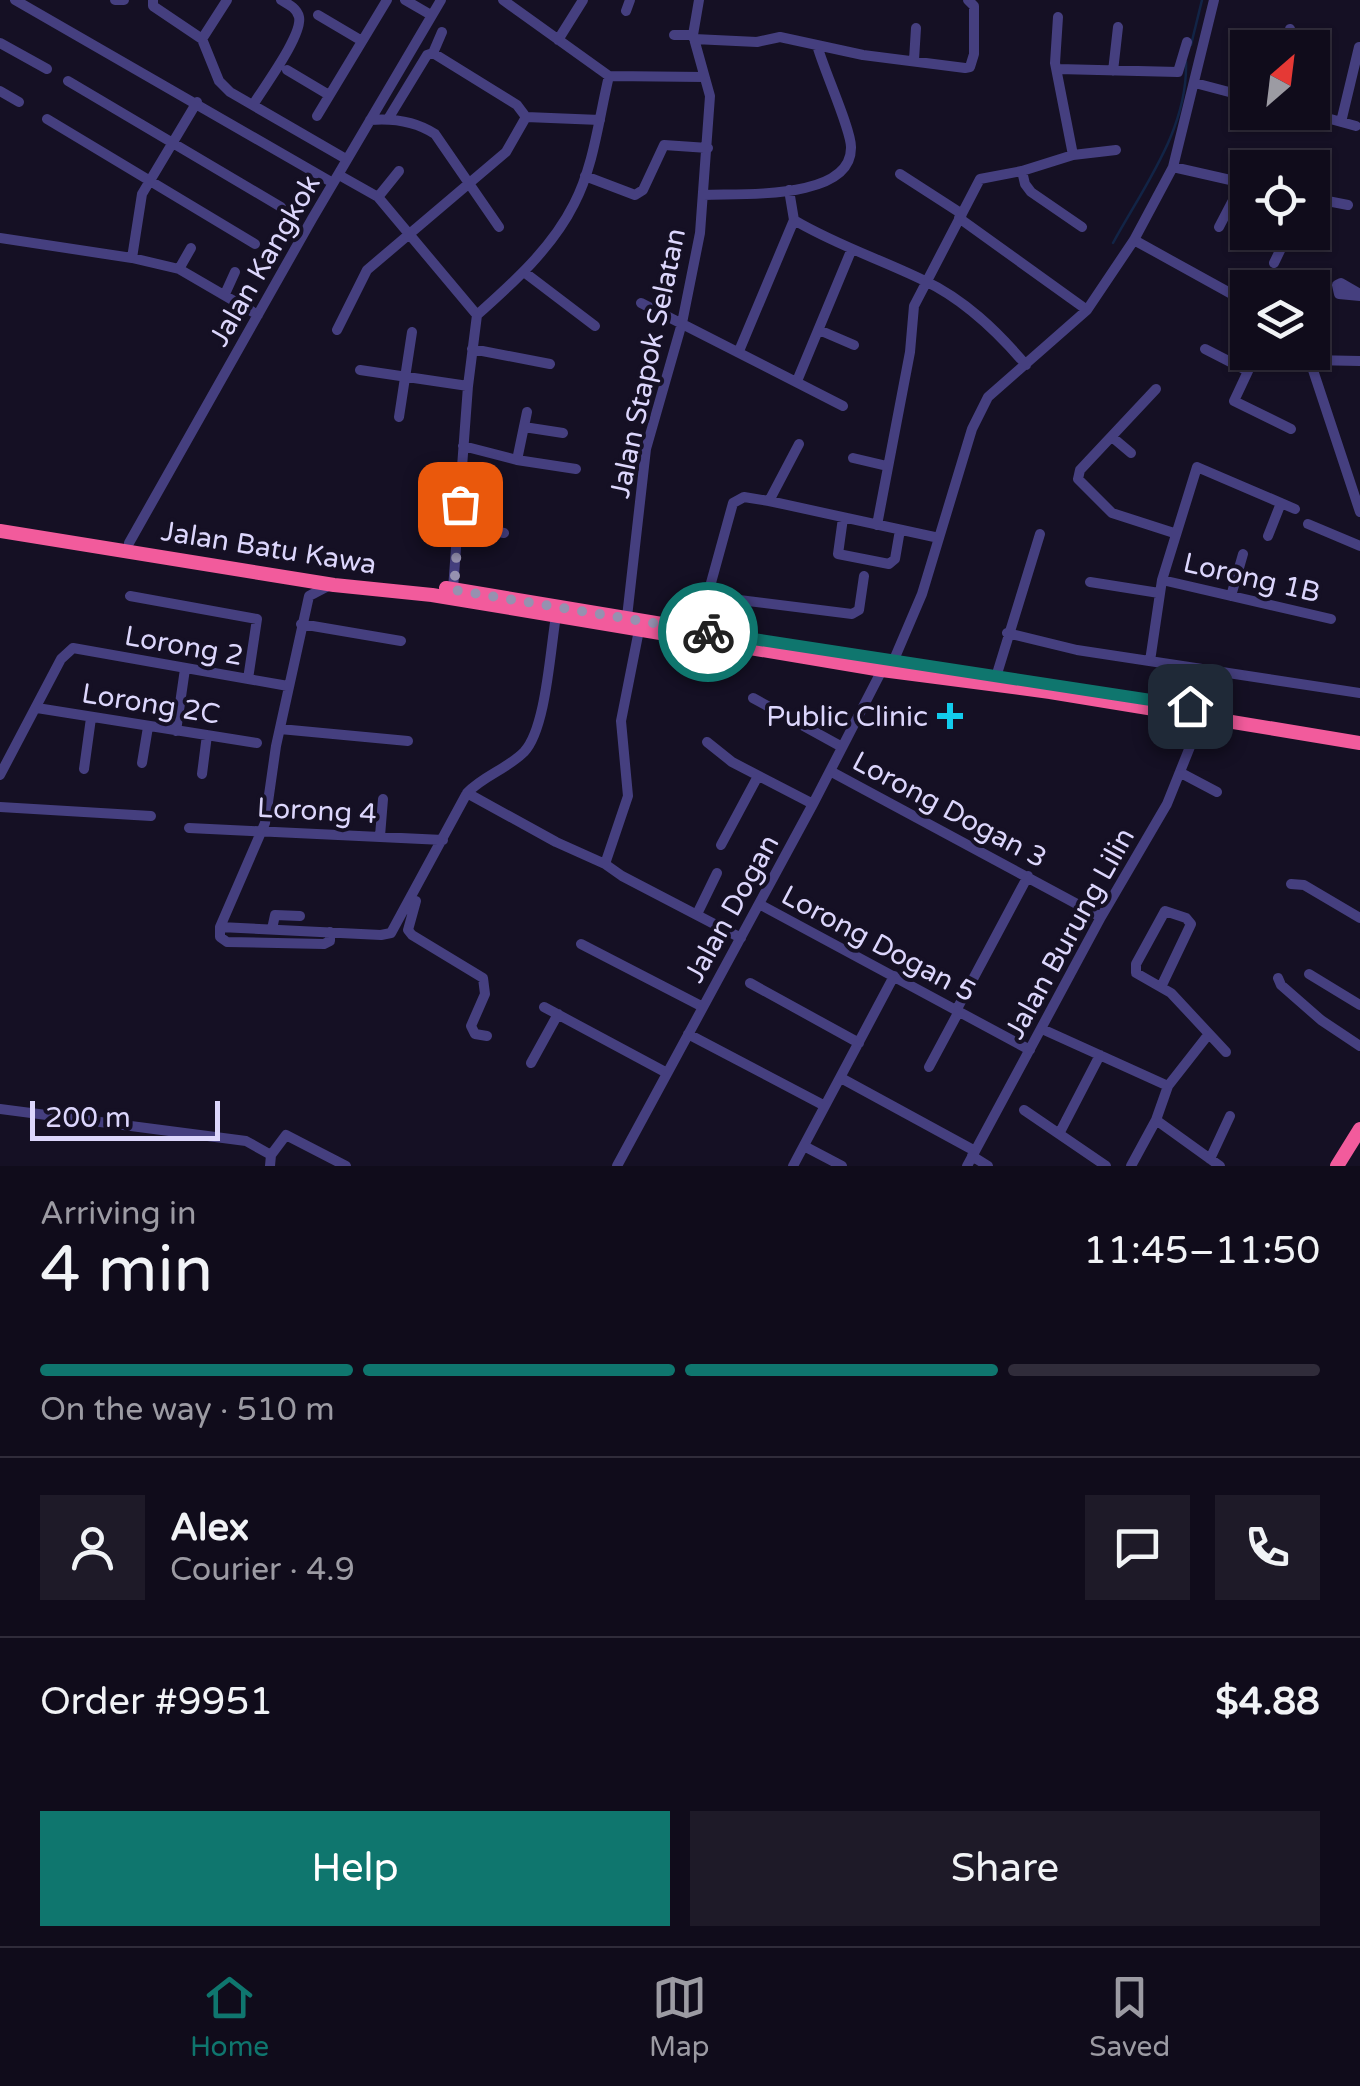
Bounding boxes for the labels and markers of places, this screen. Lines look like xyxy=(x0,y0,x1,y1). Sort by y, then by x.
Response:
pin xyxy=(418,462,503,547)
pin xyxy=(1148,664,1233,749)
place label: Public Clinic xyxy=(766,700,928,734)
marker: Public Clinic xyxy=(937,703,963,729)

